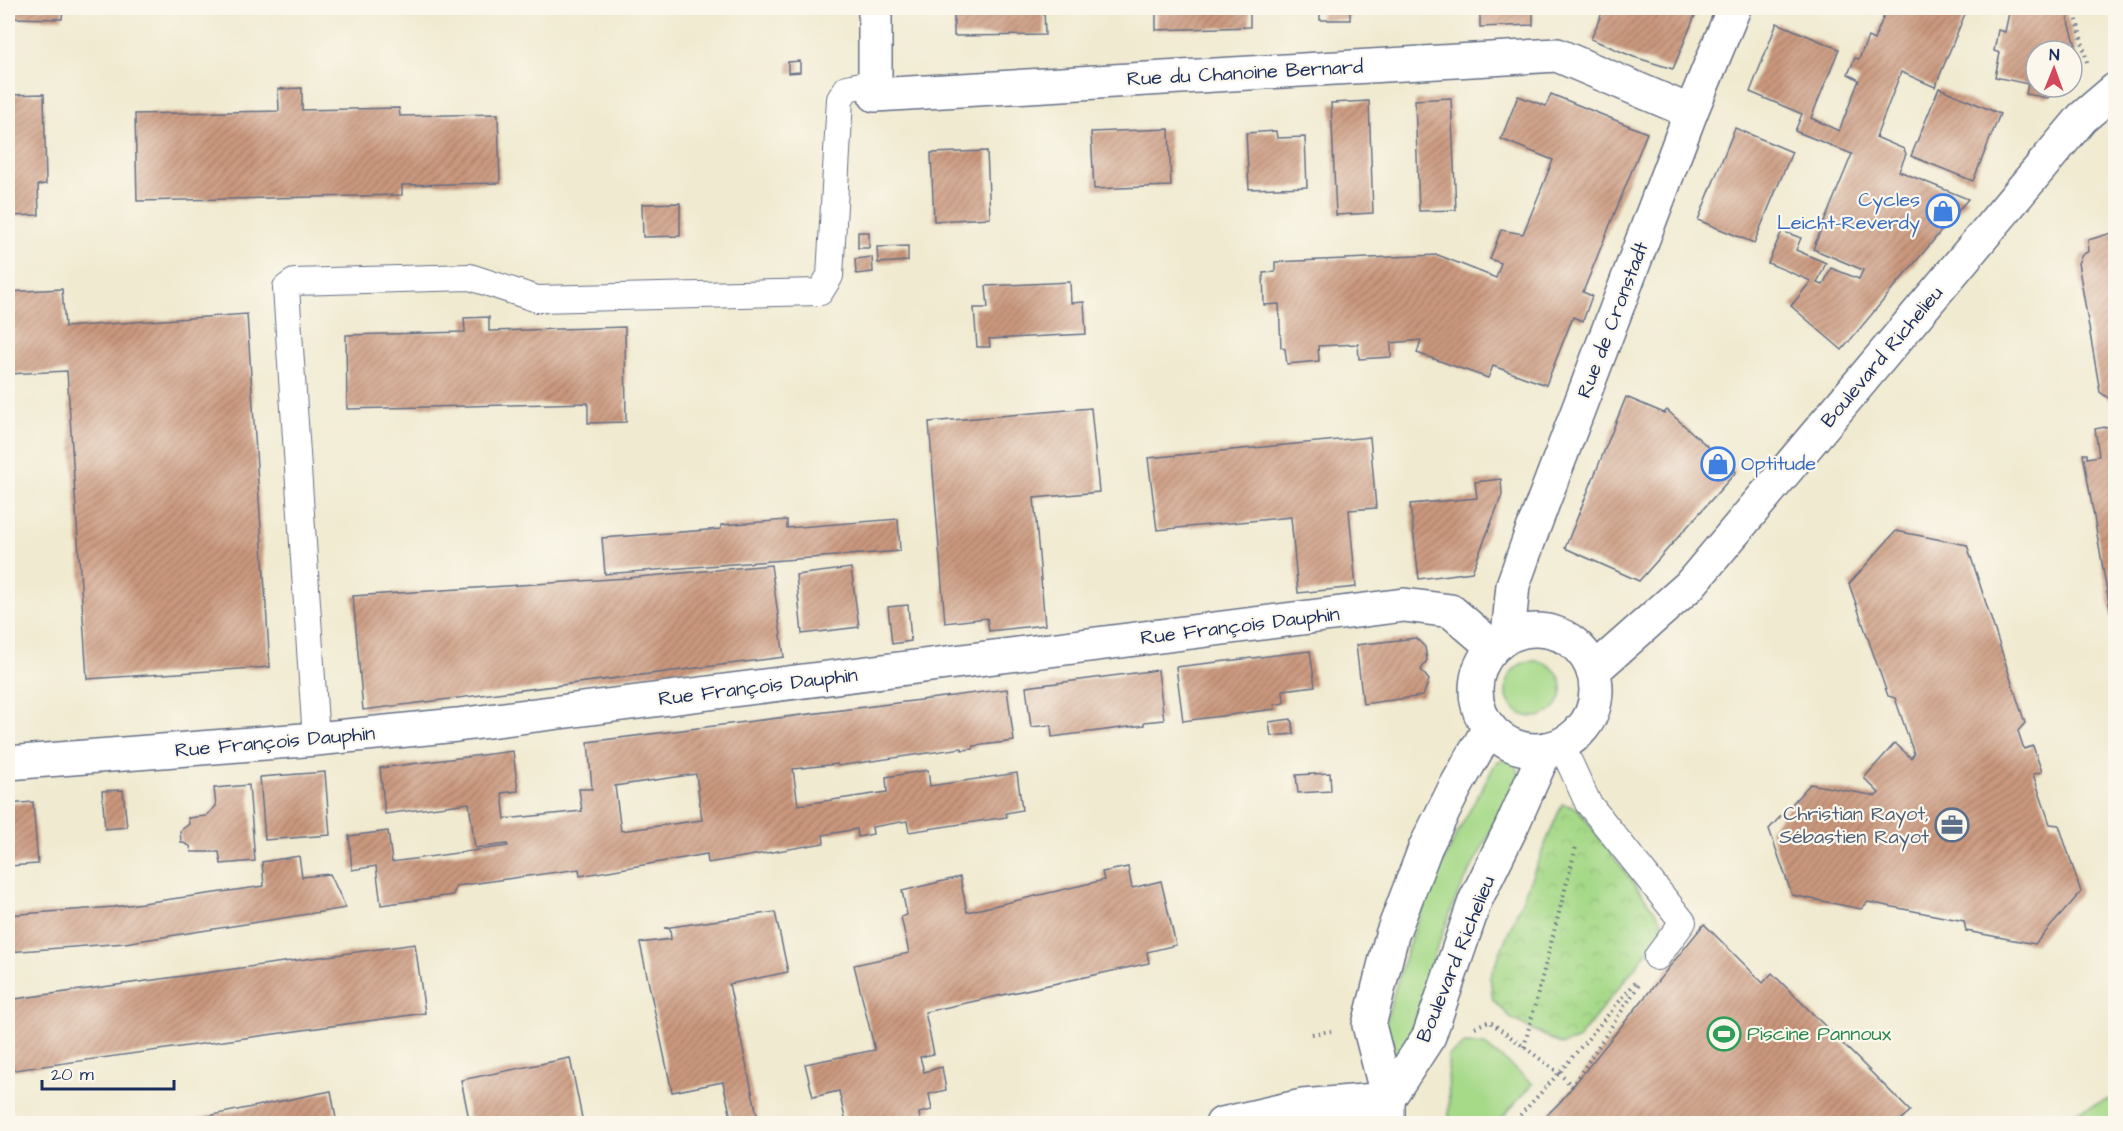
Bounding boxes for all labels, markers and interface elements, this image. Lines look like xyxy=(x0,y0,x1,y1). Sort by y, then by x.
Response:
north arrow xyxy=(2024,39,2084,99)
text: N xyxy=(2049,44,2059,66)
street label: Rue du Chanoine Bernard xyxy=(1126,53,1364,93)
place label: Cycles Leicht-Reverdy xyxy=(1777,186,1920,238)
shop icon: Cycles Leicht-Reverdy xyxy=(1925,193,1961,229)
street label: Rue de Cronstadt xyxy=(1570,238,1656,402)
street label: Boulevard Richelieu xyxy=(1814,280,1950,434)
shop icon: Optitude xyxy=(1700,446,1736,482)
place label: Optitude xyxy=(1741,450,1816,478)
street label: Rue François Dauphin xyxy=(1139,600,1341,652)
street label: Rue François Dauphin xyxy=(657,661,859,713)
street label: Rue François Dauphin xyxy=(174,719,376,765)
place label: Christian Rayot, Sébastien Rayot xyxy=(1779,800,1929,852)
office icon: Christian Rayot, Sébastien Rayot xyxy=(1934,807,1970,843)
street label: Boulevard Richelieu xyxy=(1410,872,1502,1046)
sports icon: Piscine Pannoux xyxy=(1706,1016,1742,1052)
place label: Piscine Pannoux xyxy=(1747,1020,1892,1048)
scale bar xyxy=(42,1053,174,1091)
text: 20 m xyxy=(51,1062,94,1087)

